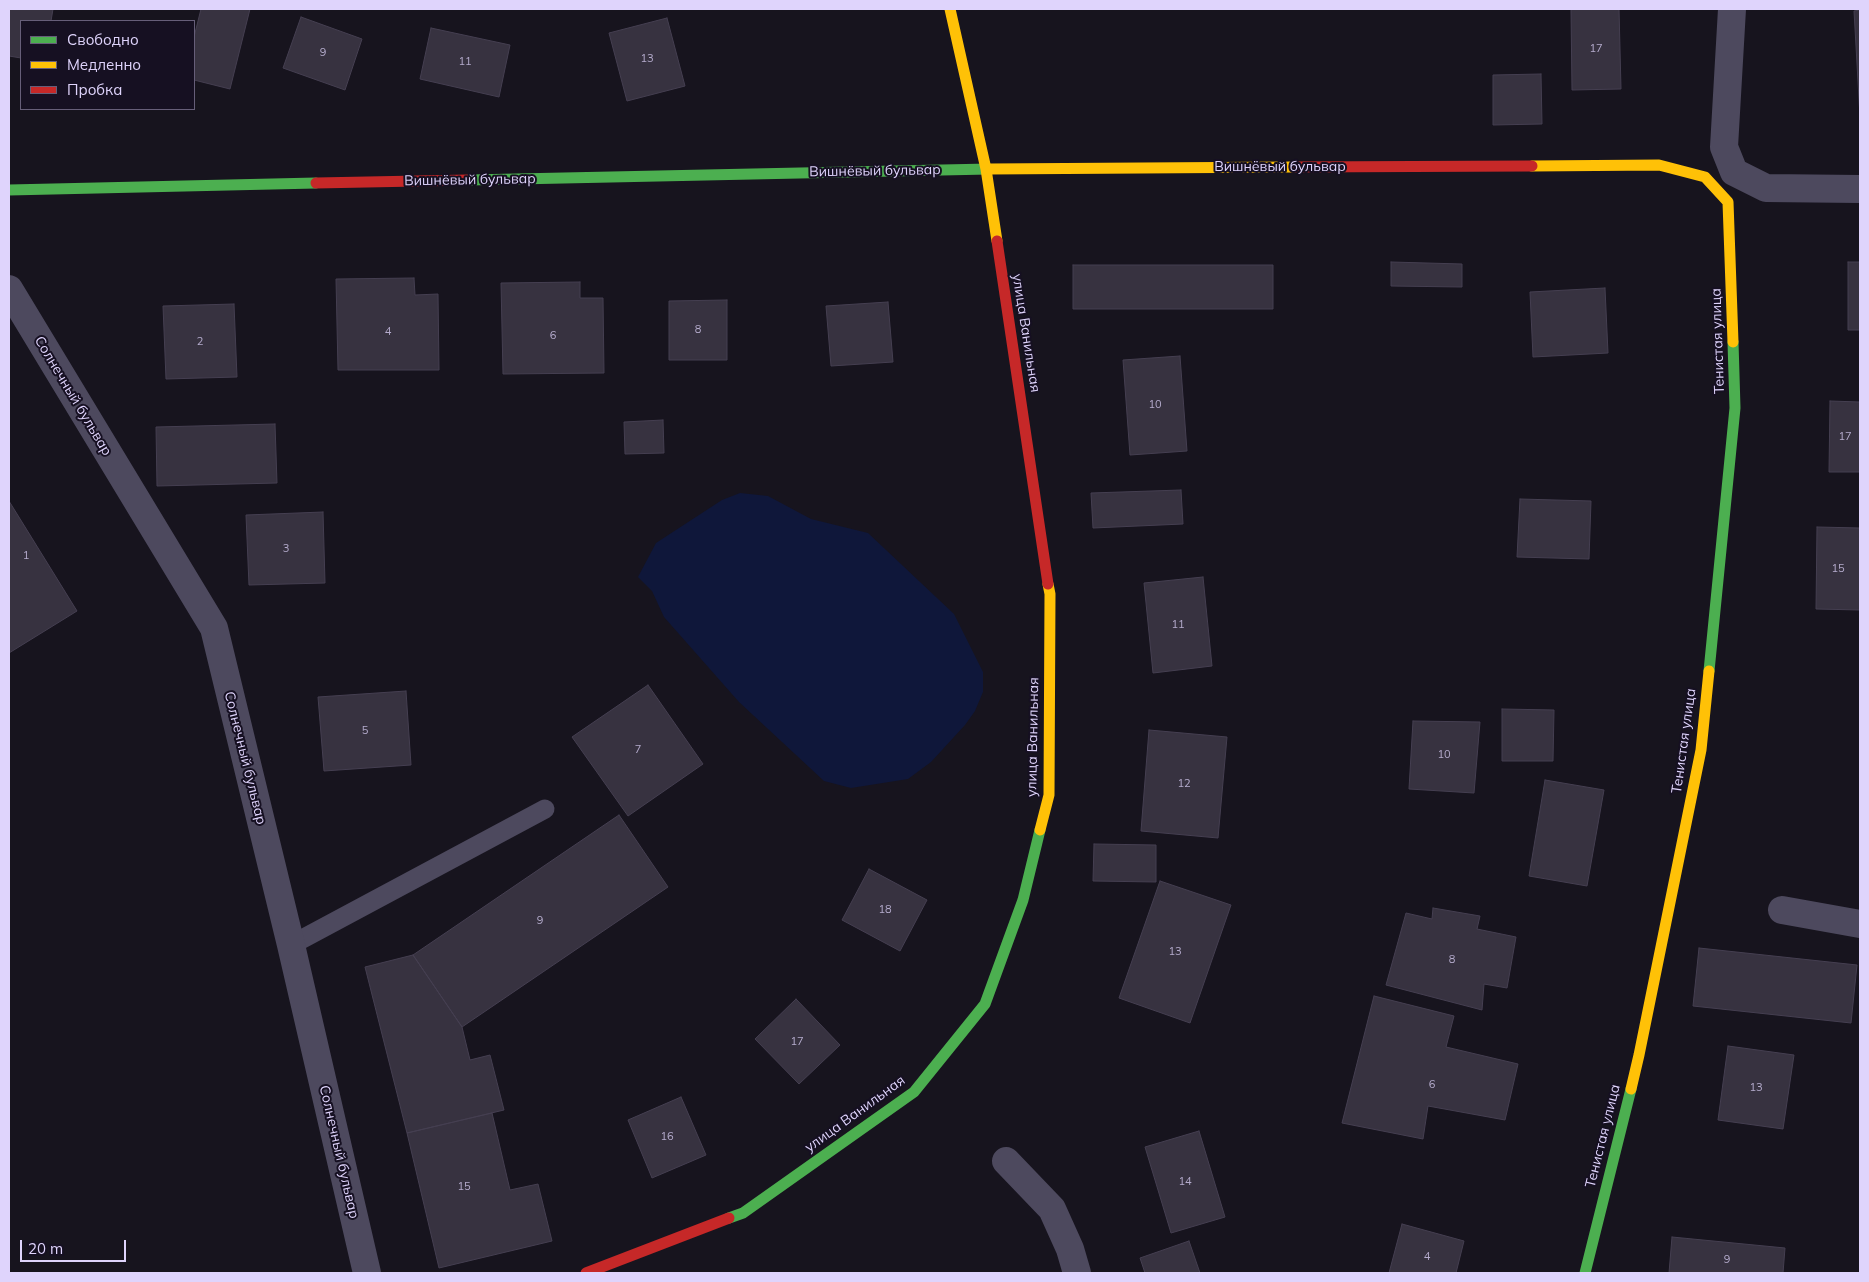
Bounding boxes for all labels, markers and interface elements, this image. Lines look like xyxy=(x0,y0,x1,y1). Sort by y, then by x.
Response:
legend xyxy=(20,20,195,110)
text: Свободно xyxy=(67,30,139,49)
house number: 17 xyxy=(1589,42,1603,56)
house number: 9 xyxy=(320,46,326,60)
house number: 13 xyxy=(640,52,654,66)
text: Медленно xyxy=(67,55,141,74)
house number: 11 xyxy=(458,55,472,69)
text: Пробка xyxy=(67,80,122,99)
street label: Вишнёвый бульвар xyxy=(1214,159,1346,175)
street label: Вишнёвый бульвар xyxy=(809,161,941,181)
street label: Вишнёвый бульвар xyxy=(404,170,536,190)
street label: улица Ванильная xyxy=(1008,273,1044,393)
street label: Тенистая улица xyxy=(1708,288,1728,394)
house number: 8 xyxy=(695,323,701,337)
house number: 4 xyxy=(385,325,391,339)
house number: 6 xyxy=(550,329,556,343)
street label: Солнечный бульвар xyxy=(31,333,115,459)
house number: 2 xyxy=(197,335,203,349)
house number: 10 xyxy=(1148,398,1162,412)
house number: 17 xyxy=(1838,430,1852,444)
house number: 3 xyxy=(283,542,289,556)
house number: 1 xyxy=(23,549,29,563)
house number: 15 xyxy=(1831,562,1845,576)
house number: 11 xyxy=(1171,618,1185,632)
street label: улица Ванильная xyxy=(1024,677,1042,797)
street label: Тенистая улица xyxy=(1668,687,1700,795)
street label: Солнечный бульвар xyxy=(220,690,270,826)
house number: 5 xyxy=(362,724,368,738)
house number: 7 xyxy=(635,743,641,757)
house number: 10 xyxy=(1437,748,1451,762)
house number: 12 xyxy=(1177,777,1191,791)
house number: 18 xyxy=(878,903,892,917)
house number: 9 xyxy=(537,914,543,928)
house number: 13 xyxy=(1168,945,1182,959)
house number: 8 xyxy=(1449,953,1455,967)
house number: 17 xyxy=(790,1035,804,1049)
street label: улица Ванильная xyxy=(802,1072,908,1156)
house number: 6 xyxy=(1429,1078,1435,1092)
house number: 13 xyxy=(1749,1081,1763,1095)
street label: Тенистая улица xyxy=(1582,1083,1624,1189)
street label: Солнечный бульвар xyxy=(315,1084,363,1220)
house number: 16 xyxy=(660,1130,674,1144)
house number: 14 xyxy=(1178,1175,1192,1189)
house number: 15 xyxy=(457,1180,471,1194)
scale bar xyxy=(22,1230,129,1262)
text: 20 m xyxy=(28,1239,63,1258)
house number: 4 xyxy=(1424,1250,1430,1264)
house number: 9 xyxy=(1724,1253,1730,1267)

